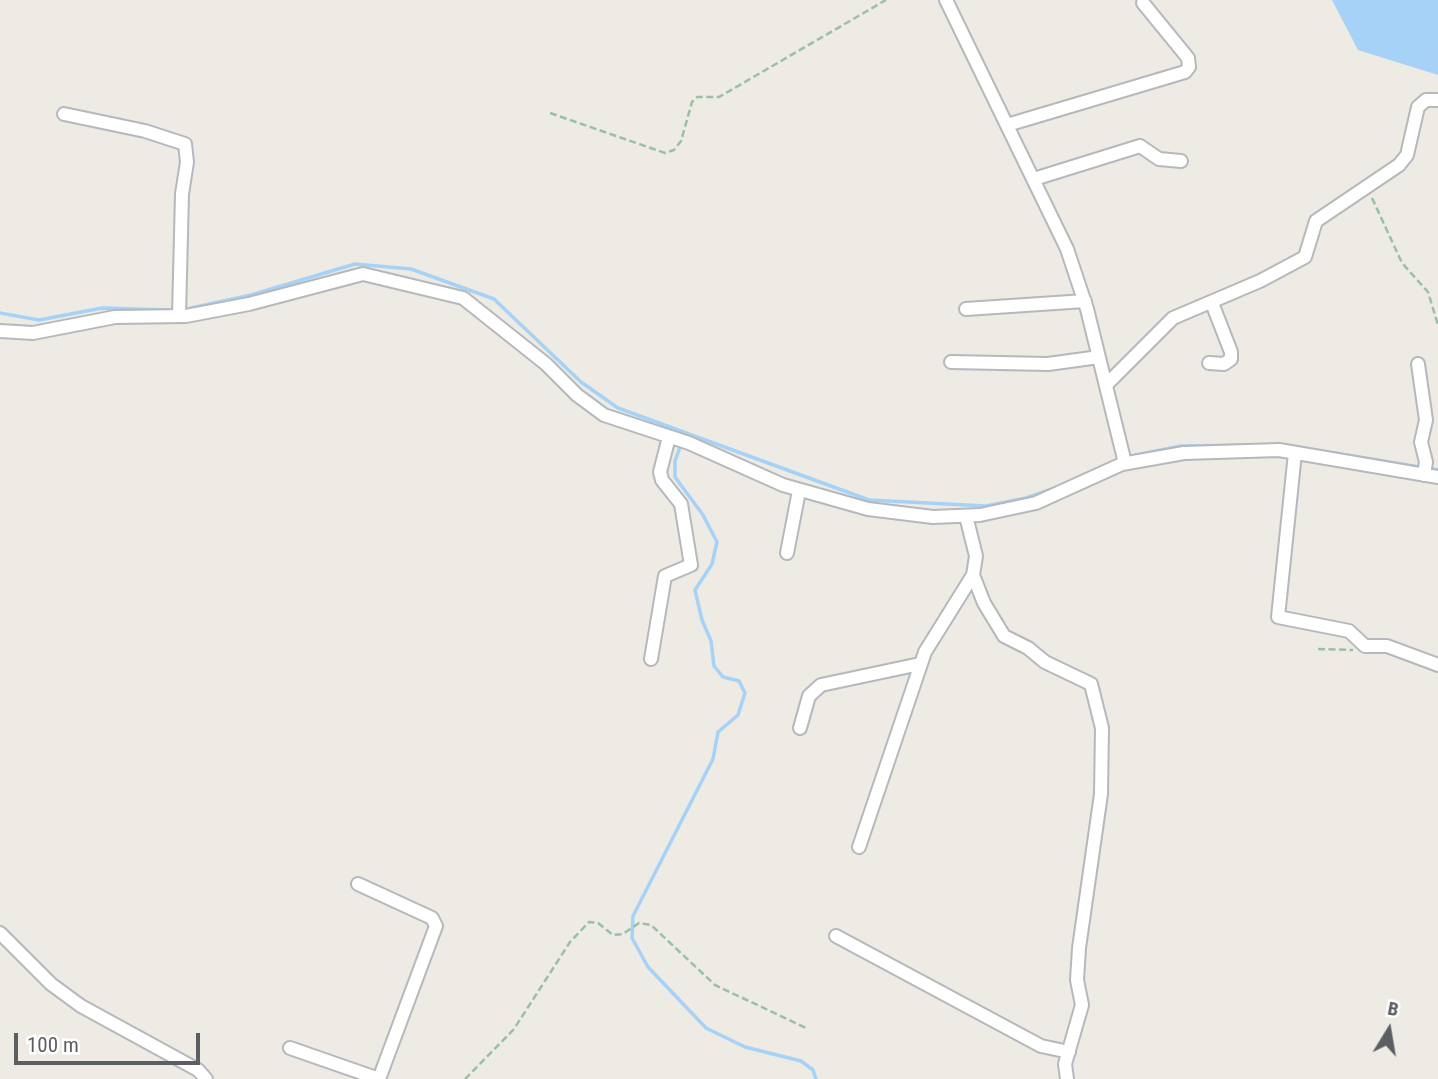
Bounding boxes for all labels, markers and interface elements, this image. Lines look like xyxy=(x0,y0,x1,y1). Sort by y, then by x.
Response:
north arrow xyxy=(1354,995,1424,1065)
text: B xyxy=(1386,997,1401,1021)
scale bar xyxy=(18,1020,203,1064)
text: 100 m xyxy=(27,1033,79,1057)

